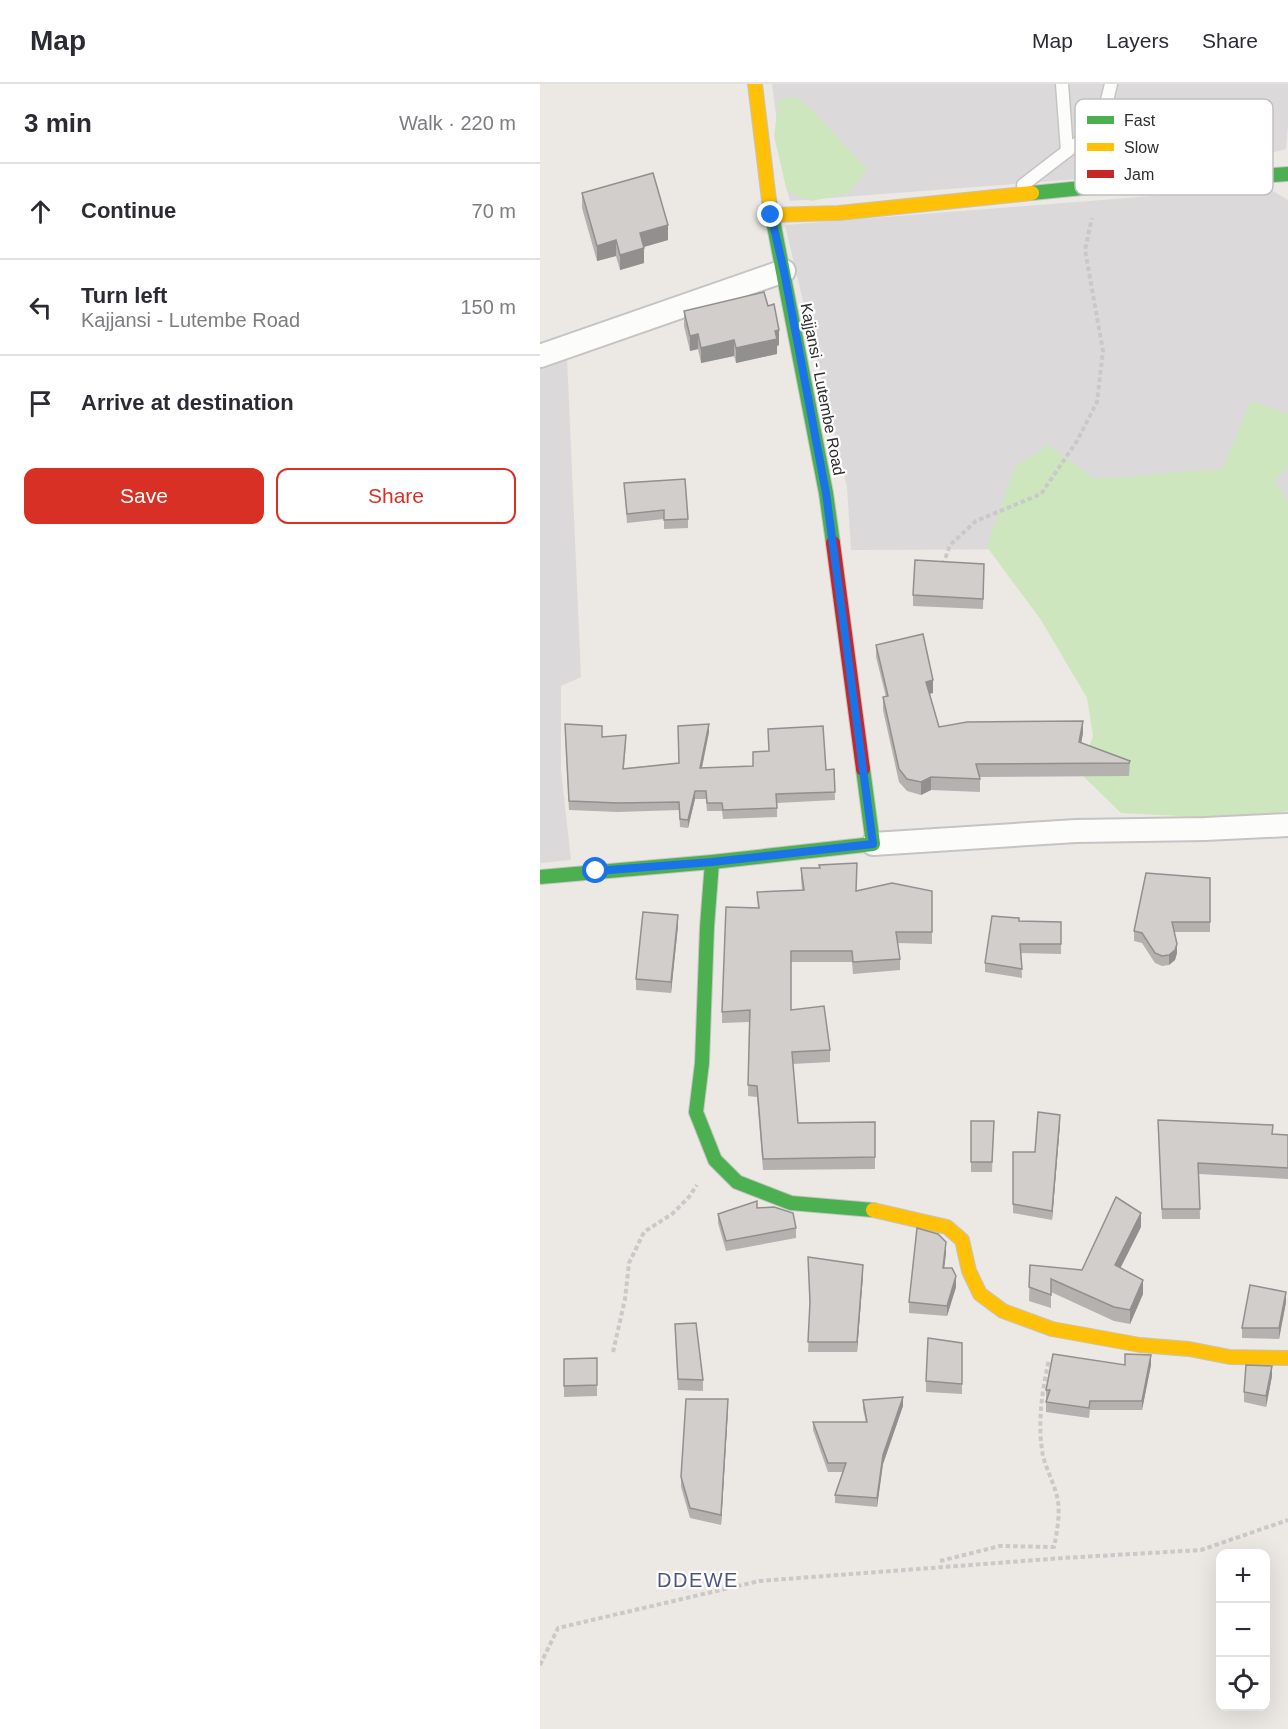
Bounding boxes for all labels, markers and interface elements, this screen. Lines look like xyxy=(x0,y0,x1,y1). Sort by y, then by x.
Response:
text: Map xyxy=(30,25,86,56)
text: Map xyxy=(1032,29,1073,52)
text: Layers xyxy=(1106,29,1169,52)
text: Share xyxy=(1202,29,1258,52)
legend xyxy=(1075,99,1273,195)
text: 3 min xyxy=(24,108,92,138)
text: Walk · 220 m xyxy=(399,112,516,134)
text: Fast xyxy=(1124,112,1156,129)
text: Slow xyxy=(1124,139,1159,156)
text: Jam xyxy=(1124,166,1154,183)
icon: ahead xyxy=(24,195,57,228)
text: Continue xyxy=(81,198,176,223)
text: 70 m xyxy=(472,200,516,222)
route end xyxy=(757,201,783,227)
text: Turn left xyxy=(81,283,167,308)
icon: left xyxy=(24,291,57,324)
text: 150 m xyxy=(460,296,516,318)
street label: Kajjansi - Lutembe Road xyxy=(797,301,848,477)
text: Kajjansi - Lutembe Road xyxy=(81,309,300,331)
icon: arrive xyxy=(24,387,57,420)
text: Arrive at destination xyxy=(81,390,294,415)
button: Save xyxy=(24,468,264,524)
button: Share xyxy=(276,468,516,524)
route start xyxy=(582,857,608,883)
map controls xyxy=(1216,1549,1270,1711)
button: + xyxy=(1216,1549,1270,1603)
district label: DDEWE xyxy=(657,1569,739,1591)
button: − xyxy=(1216,1603,1270,1657)
button: locate xyxy=(1216,1657,1270,1711)

